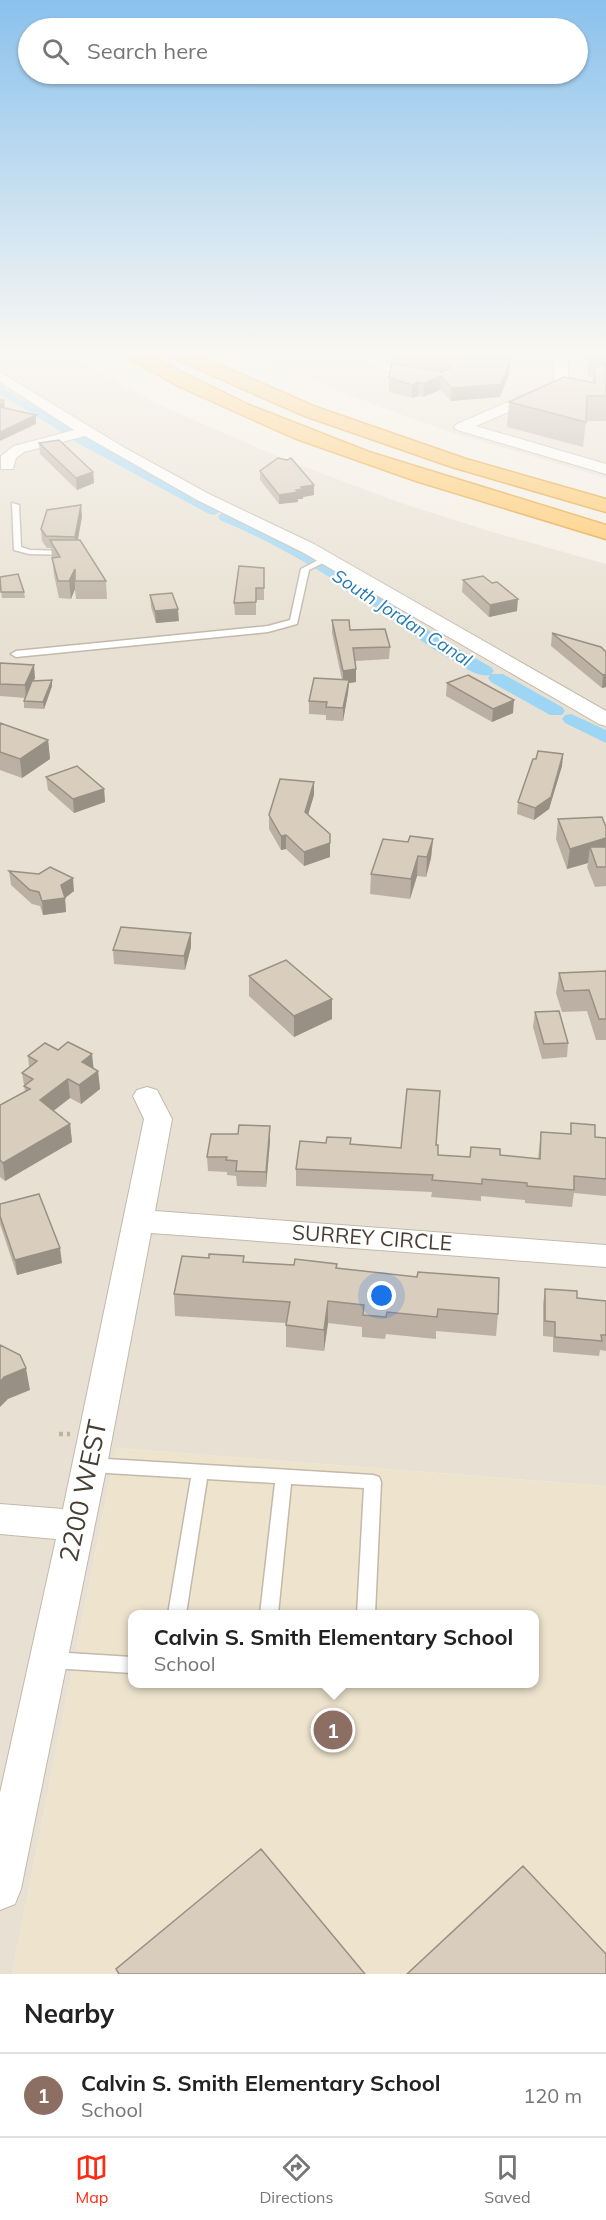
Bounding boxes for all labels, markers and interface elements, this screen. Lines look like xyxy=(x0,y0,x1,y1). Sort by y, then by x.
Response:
search box xyxy=(18,18,588,84)
icon: search xyxy=(39,35,72,68)
text: Search here xyxy=(87,37,208,65)
water label: South Jordan Canal xyxy=(328,564,477,672)
street label: SURREY CIRCLE xyxy=(291,1218,453,1256)
your location xyxy=(367,1281,396,1310)
street label: 2200 WEST xyxy=(51,1416,114,1565)
popup xyxy=(128,1610,539,1688)
text: Calvin S. Smith Elementary School xyxy=(154,1623,513,1651)
text: School xyxy=(154,1651,215,1676)
pin: 1 xyxy=(314,1708,352,1752)
text: Nearby xyxy=(24,1997,114,2030)
text: Calvin S. Smith Elementary School xyxy=(81,2069,440,2097)
text: 1 xyxy=(38,2083,50,2108)
text: 120 m xyxy=(523,2083,582,2108)
text: School xyxy=(81,2097,143,2122)
tab: Map xyxy=(75,2151,108,2207)
tab: Directions xyxy=(259,2151,333,2207)
tab: Saved xyxy=(484,2151,531,2207)

